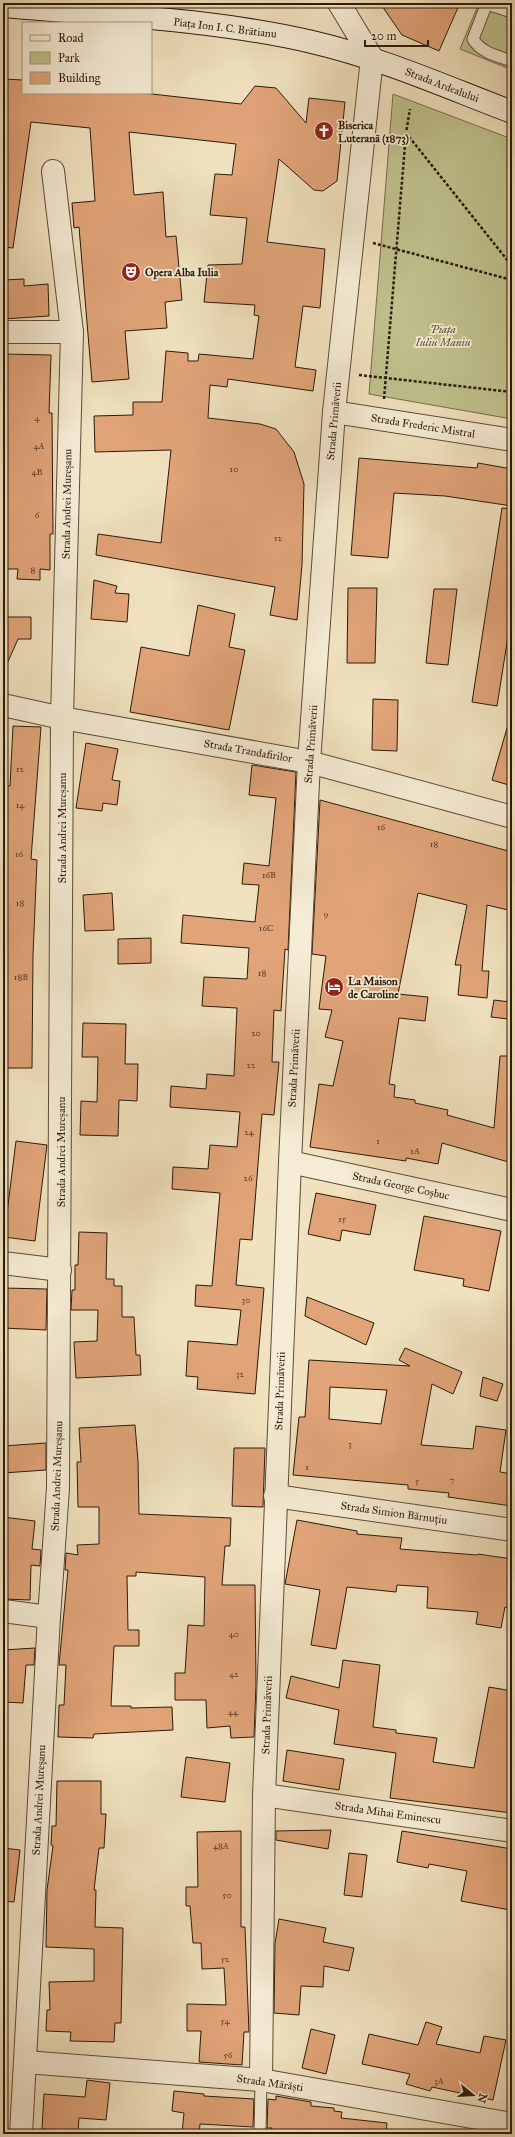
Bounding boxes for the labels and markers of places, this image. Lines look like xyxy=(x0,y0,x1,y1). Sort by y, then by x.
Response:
place label: Biserica Luterană (1873) xyxy=(338,119,409,146)
church icon: Biserica Luterană (1873) xyxy=(313,120,335,142)
theatre icon: Opera Alba Iulia xyxy=(120,261,142,283)
place label: Opera Alba Iulia xyxy=(145,266,219,280)
place label: La Maison de Caroline xyxy=(348,975,399,1001)
hotel icon: La Maison de Caroline xyxy=(323,976,345,998)

